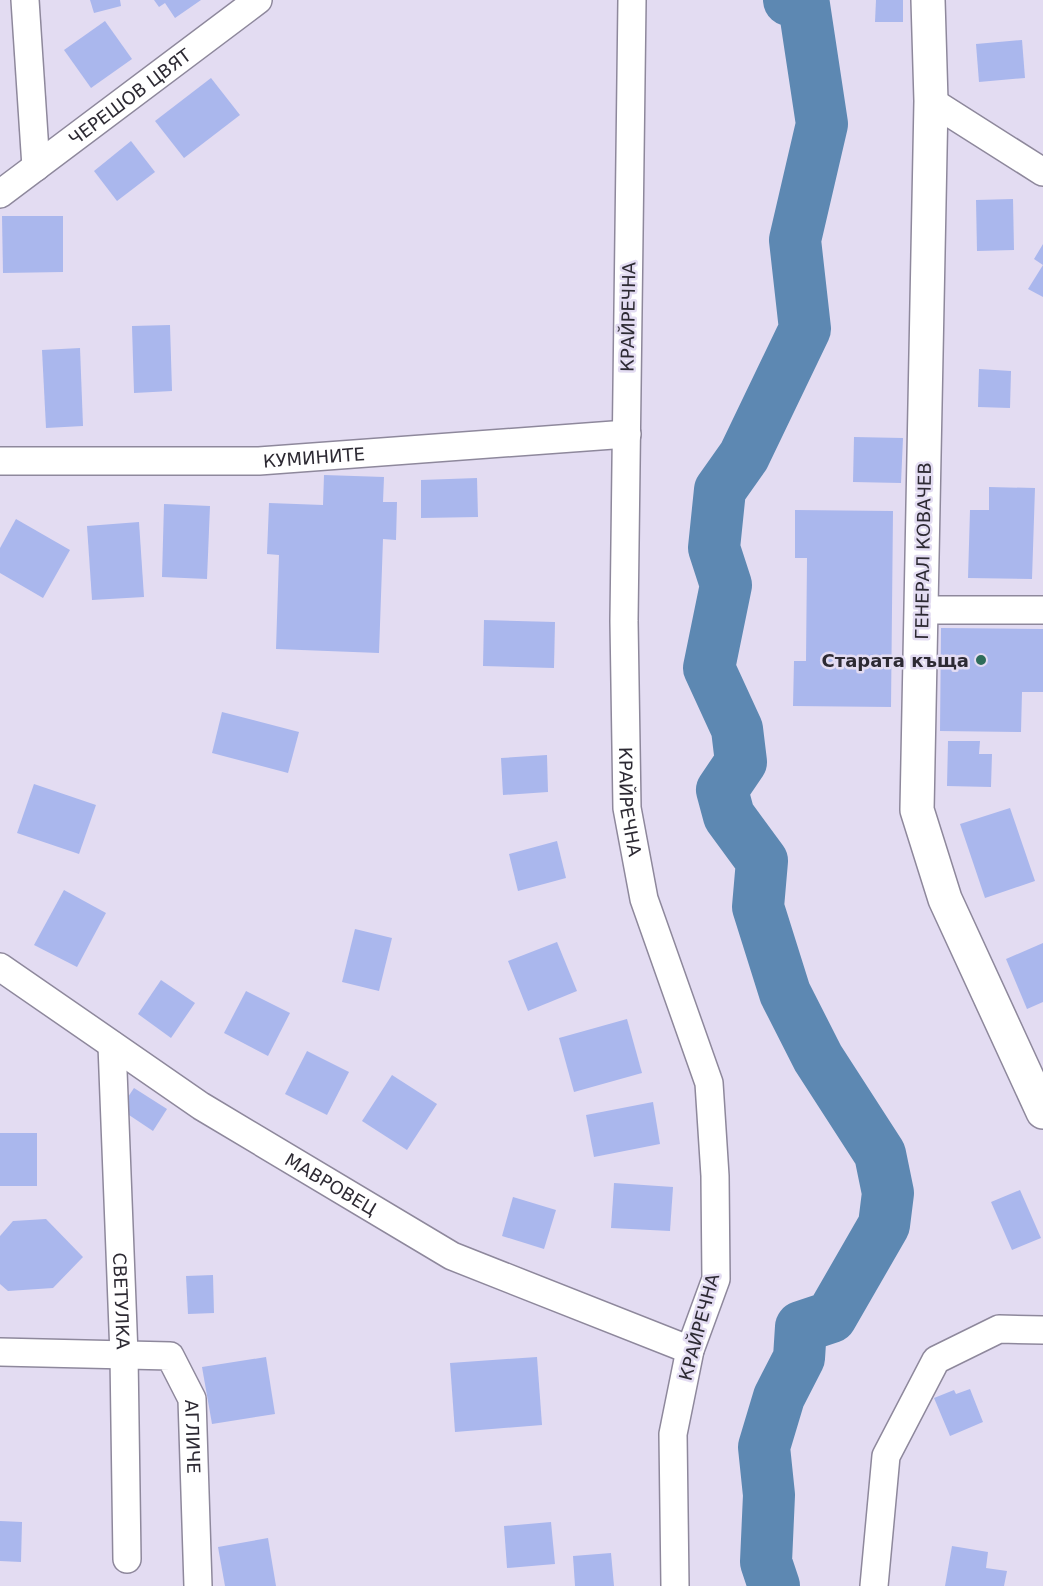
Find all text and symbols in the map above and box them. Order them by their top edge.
street label: ЧЕРЕШОВ ЦВЯТ [64,43,195,149]
street label: КРАЙРЕЧНА [617,261,639,372]
street label: КУМИНИТЕ [262,443,366,471]
street label: ГЕНЕРАЛ КОВАЧЕВ [911,462,935,640]
place label: Старата къща [822,650,969,671]
marker: Старата къща [974,653,988,667]
street label: КРАЙРЕЧНА [616,747,646,859]
street label: МАВРОВЕЦ [282,1148,381,1219]
street label: СВЕТУЛКА [110,1252,134,1350]
street label: КРАЙРЕЧНА [675,1271,724,1383]
street label: АГЛИЧЕ [182,1399,205,1474]

